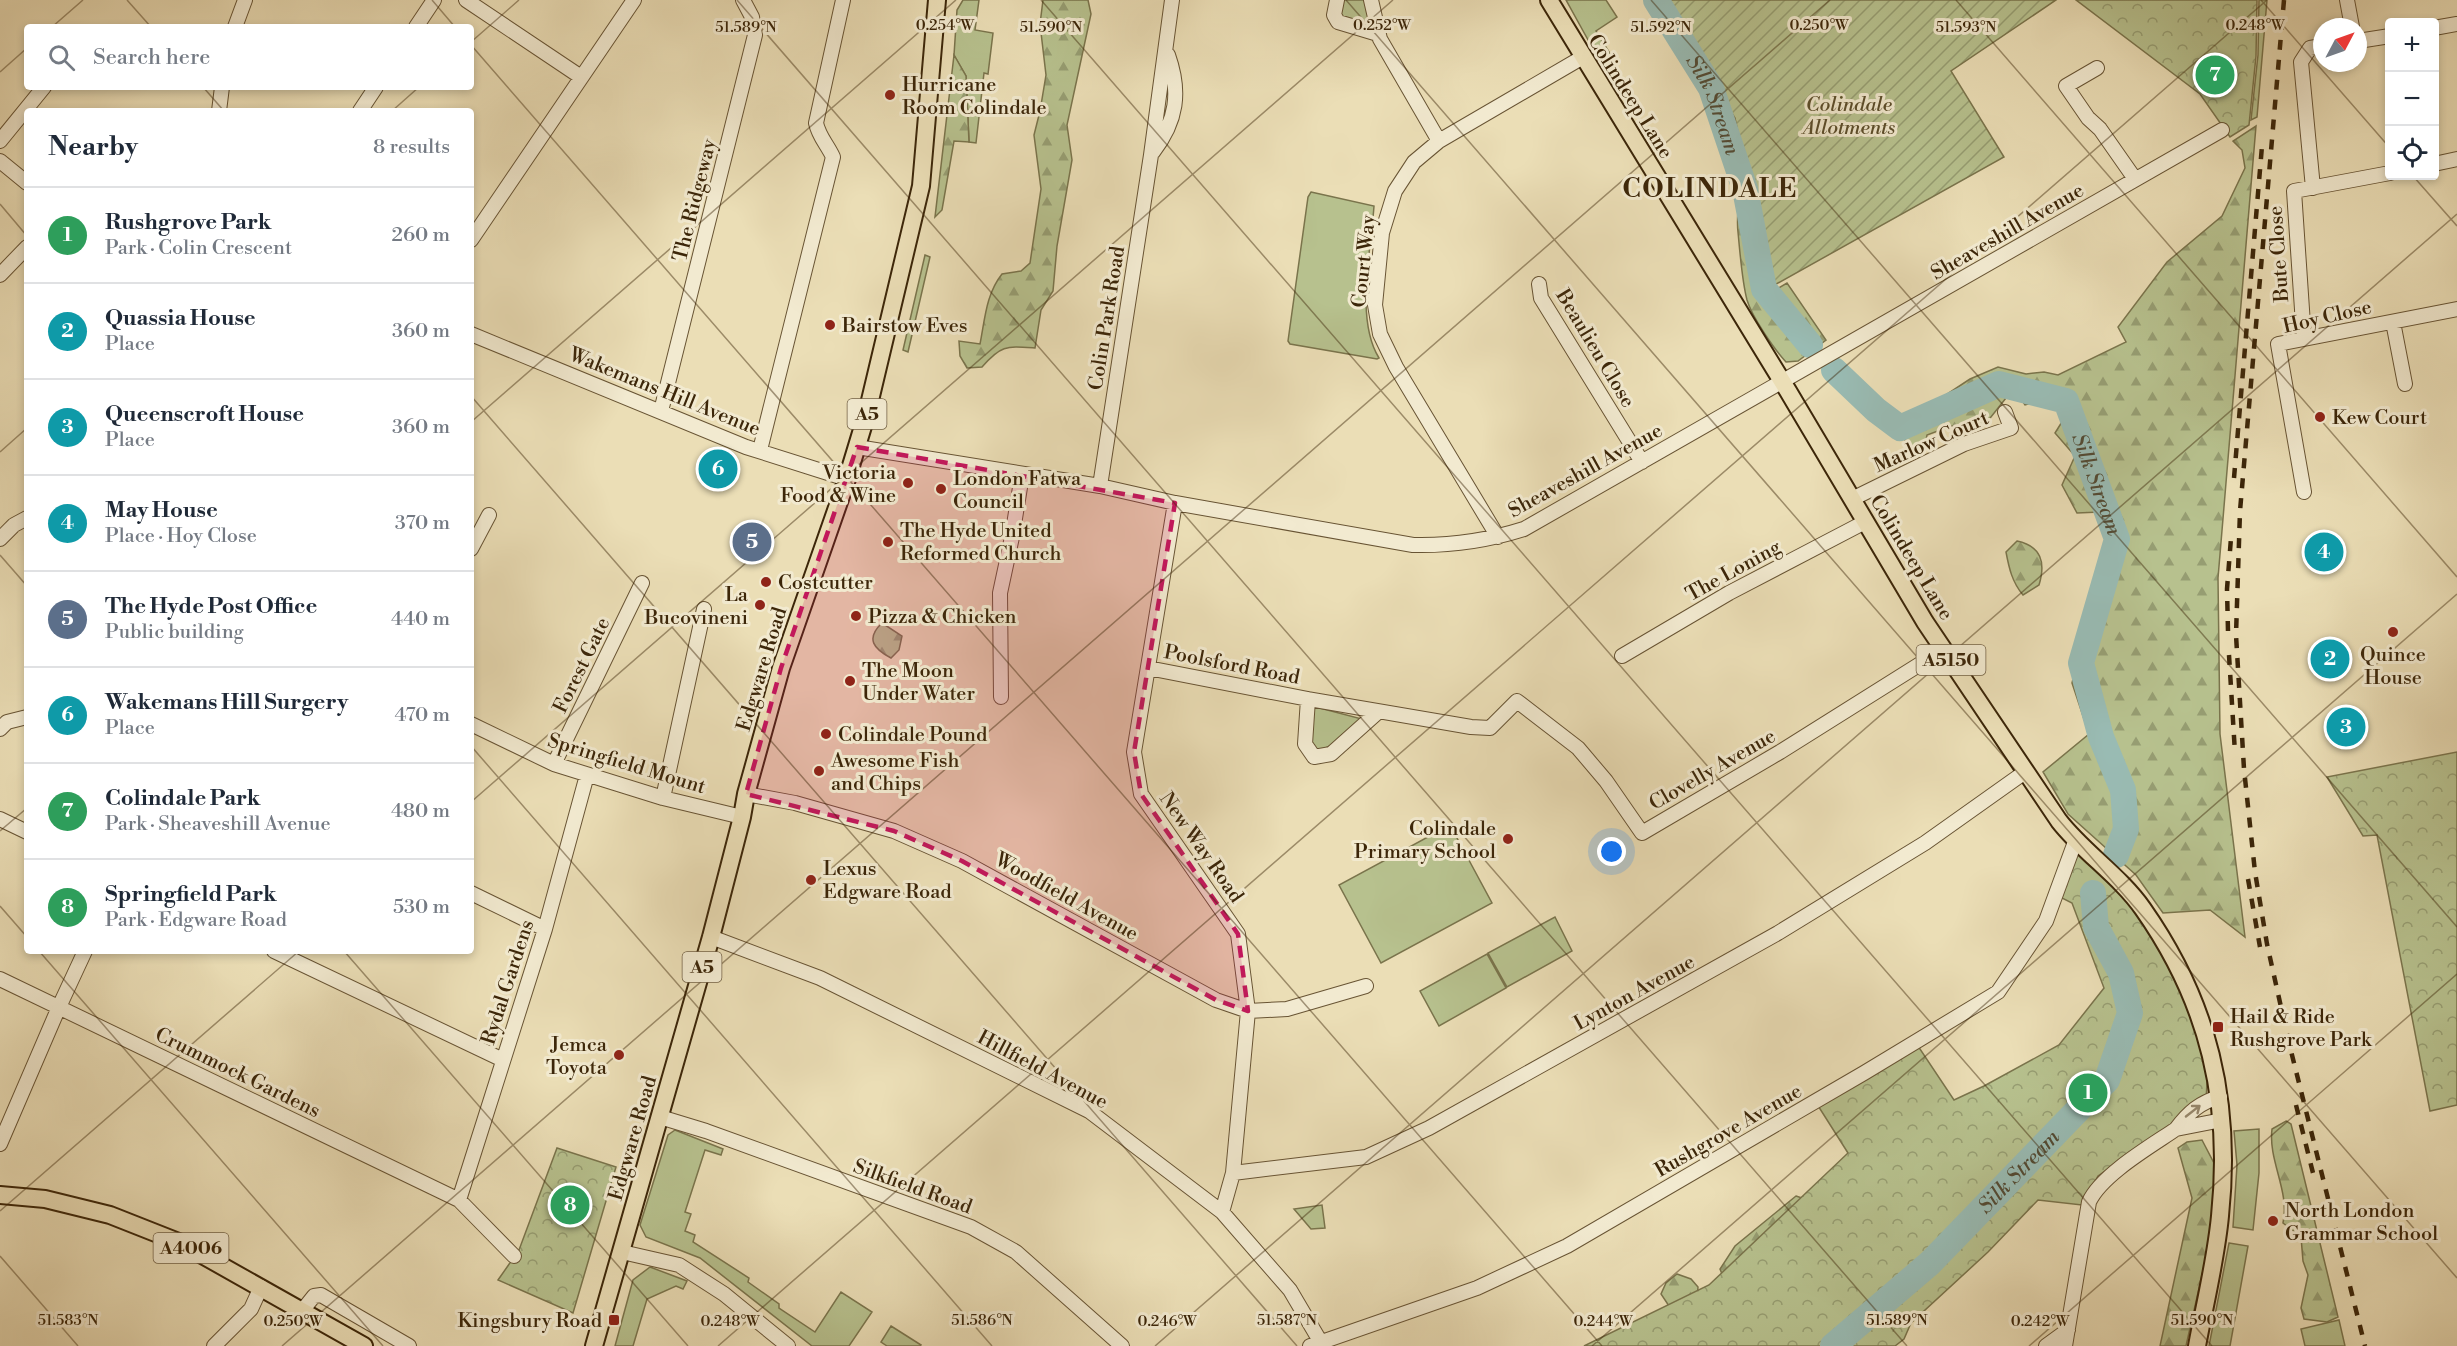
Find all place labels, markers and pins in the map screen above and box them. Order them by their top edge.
pin: 7 [2196,52,2234,98]
place label: Hurricane Room Colindale [902,73,1047,121]
marker: Hurricane Room Colindale [883,88,897,102]
place label: Bairstow Eves [841,314,968,339]
marker: Bairstow Eves [823,318,837,332]
place label: Kew Court [2332,406,2427,431]
marker: Kew Court [2313,410,2327,424]
pin: 6 [698,446,738,492]
place label: Victoria Food & Wine [780,461,897,509]
place label: London Fatwa Council [953,467,1082,515]
marker: Victoria Food & Wine [901,476,915,490]
marker: London Fatwa Council [934,482,948,496]
place label: The Hyde United Reformed Church [900,519,1061,567]
pin: 5 [732,520,771,564]
pin: 4 [2304,530,2344,574]
marker: The Hyde United Reformed Church [881,535,895,549]
place label: Costcutter [778,571,873,596]
marker: Costcutter [759,575,773,589]
place label: La Bucovineni [644,583,749,631]
marker: La Bucovineni [753,598,767,612]
place label: Pizza & Chicken [868,605,1017,630]
marker: Pizza & Chicken [849,609,863,623]
marker: Quince House [2386,625,2400,639]
pin: 2 [2310,636,2350,682]
place label: Quince House [2360,643,2426,691]
place label: The Moon Under Water [862,659,975,707]
marker: The Moon Under Water [843,674,857,688]
pin: 3 [2326,704,2366,750]
place label: Colindale Pound [838,723,988,748]
marker: Colindale Pound [819,727,833,741]
place label: Awesome Fish and Chips [830,749,960,797]
marker: Awesome Fish and Chips [812,764,826,778]
place label: Colindale Primary School [1354,817,1496,865]
marker: Colindale Primary School [1501,832,1515,846]
place label: Lexus Edgware Road [823,857,952,905]
marker: Lexus Edgware Road [804,873,818,887]
place label: Hail & Ride Rushgrove Park [2230,1005,2373,1053]
marker: Hail & Ride Rushgrove Park [2211,1020,2225,1034]
place label: Jemca Toyota [546,1033,608,1081]
marker: Jemca Toyota [612,1048,626,1062]
pin: 1 [2068,1070,2108,1116]
pin: 8 [550,1182,590,1228]
place label: North London Grammar School [2285,1199,2438,1247]
marker: North London Grammar School [2266,1214,2280,1228]
place label: Kingsbury Road [457,1309,603,1334]
marker: Kingsbury Road [607,1313,621,1327]

